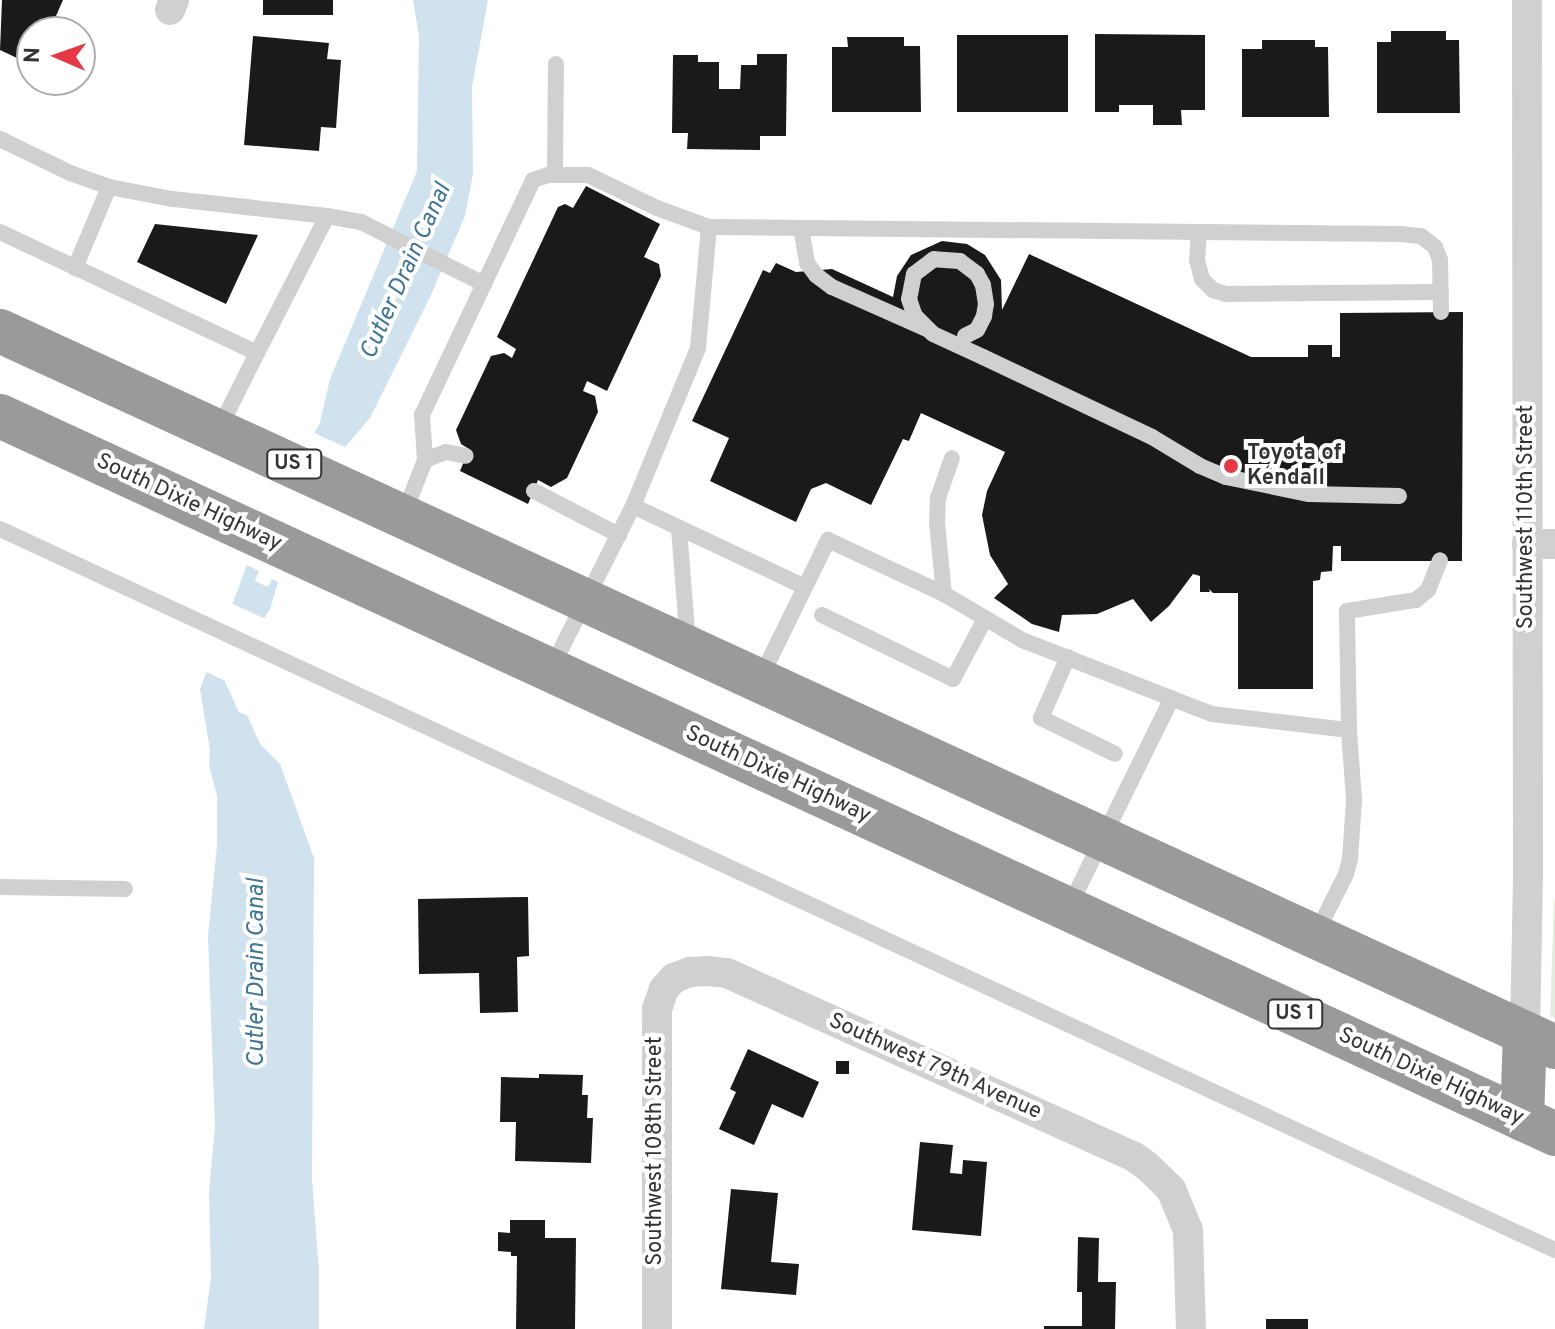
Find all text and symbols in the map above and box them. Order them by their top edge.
north arrow [16,16,96,96]
text: N [20,47,47,64]
water label: Cutler Drain Canal [355,180,459,364]
street label: Southwest 110th Street [1514,405,1540,629]
place label: Toyota of Kendall [1247,440,1341,492]
street label: South Dixie Highway [92,448,286,558]
road number: US 1 [266,448,322,480]
marker: Toyota of Kendall [1222,457,1240,475]
street label: South Dixie Highway [681,720,875,830]
water label: Cutler Drain Canal [244,878,272,1068]
road number: US 1 [1267,998,1323,1030]
street label: Southwest 79th Avenue [824,1008,1046,1126]
street label: South Dixie Highway [1334,1022,1528,1132]
street label: Southwest 108th Street [643,1036,669,1266]

